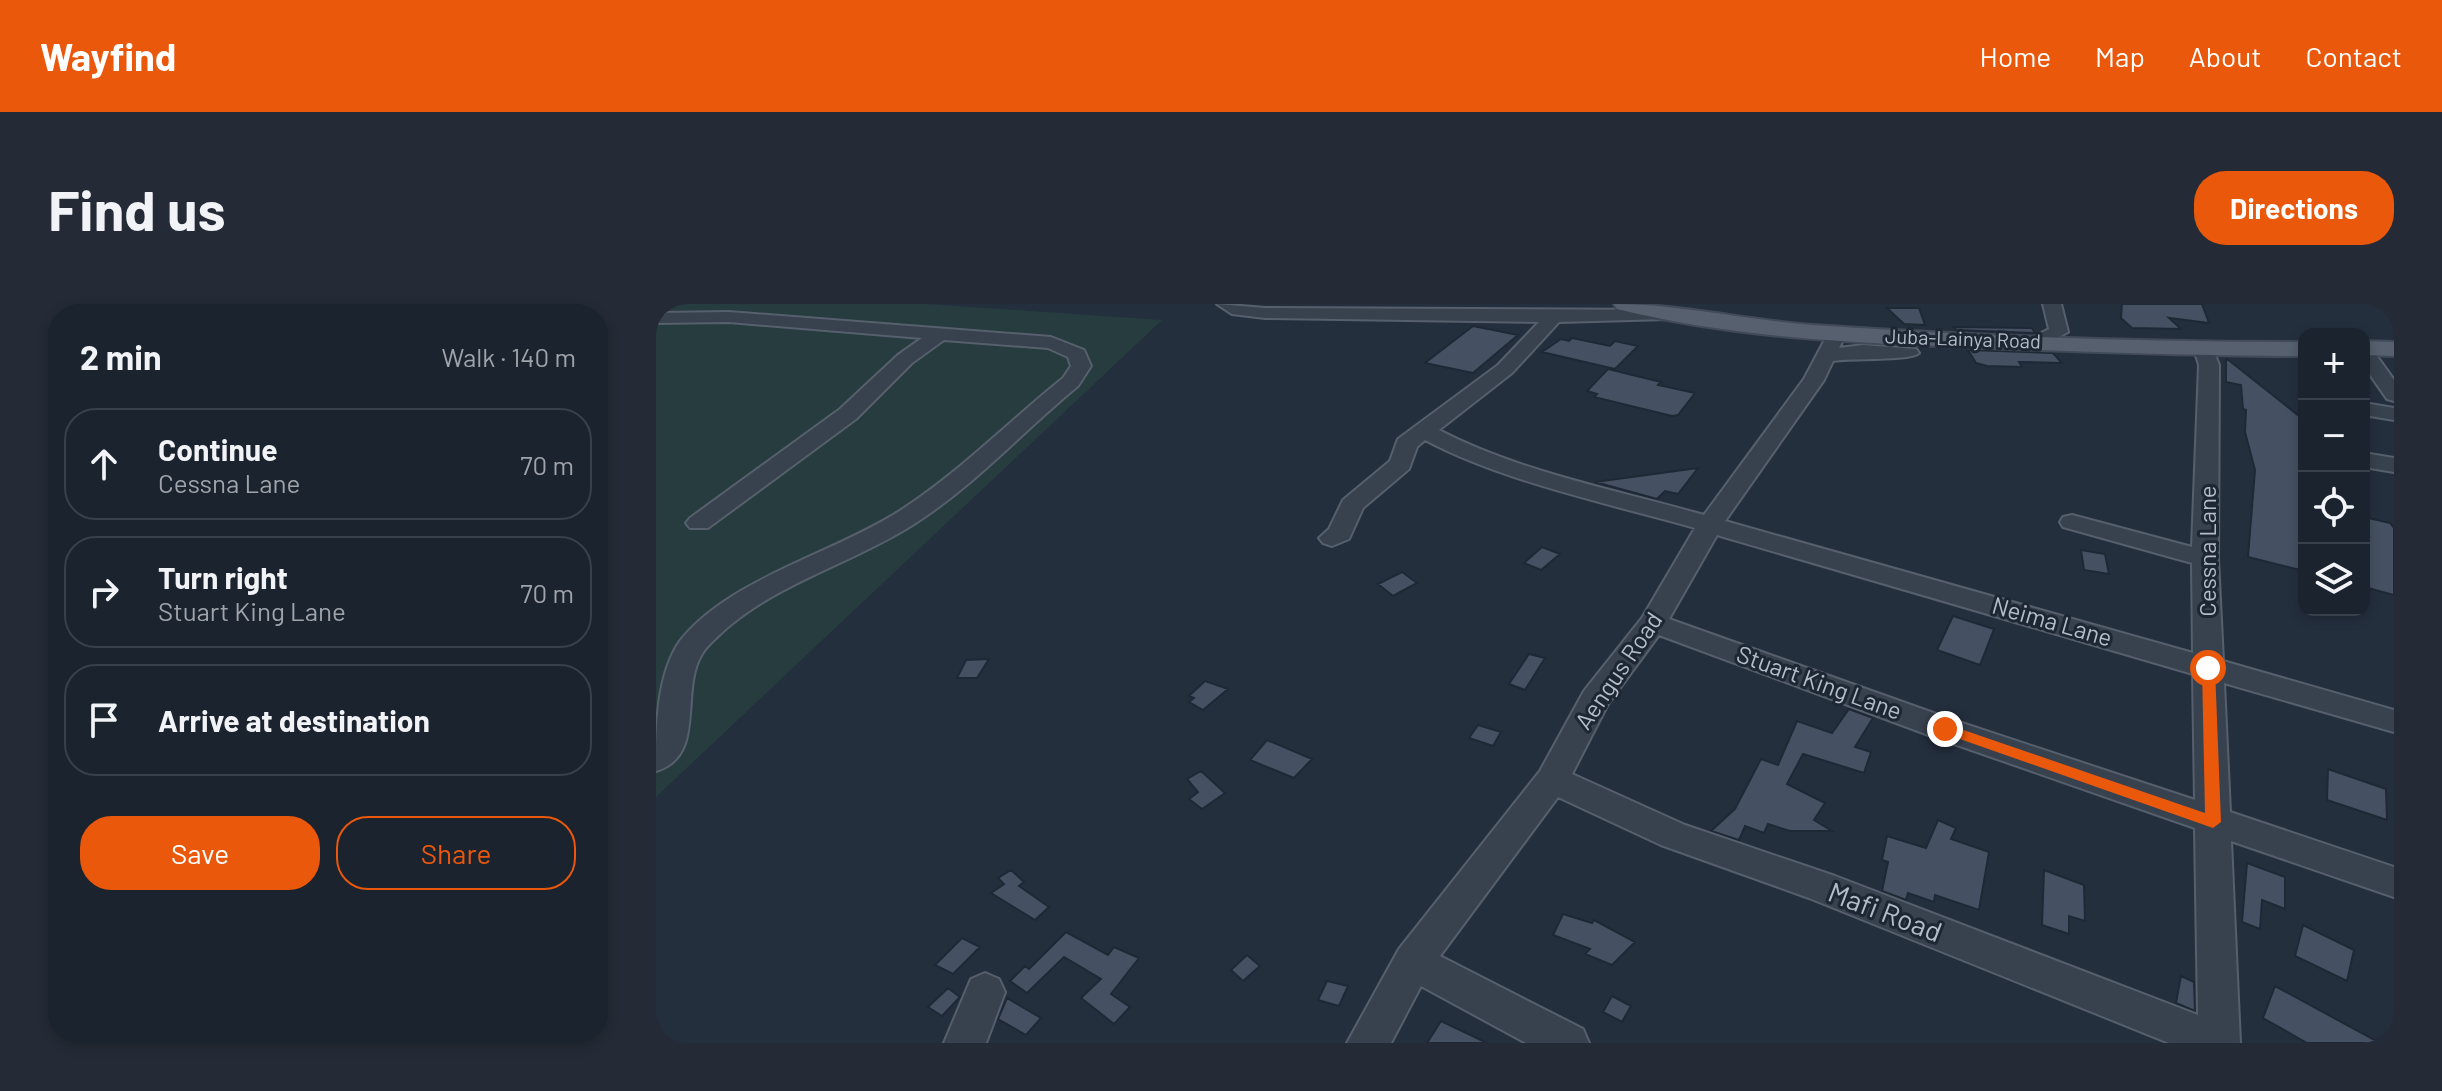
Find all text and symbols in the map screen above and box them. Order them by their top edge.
text: Wayfind [40,33,176,79]
text: Home [1980,39,2051,73]
text: Map [2095,39,2145,73]
text: About [2189,39,2261,73]
text: Contact [2305,39,2402,73]
button: Directions [2194,171,2394,245]
text: Find us [48,175,226,242]
street label: Juba-Lainya Road [1885,323,2041,353]
map controls [2298,328,2370,616]
button: + [2298,328,2370,400]
text: 2 min [80,336,162,377]
text: Walk · 140 m [441,341,576,372]
button: − [2298,400,2370,472]
text: Continue [158,431,278,467]
icon: ahead [82,442,126,486]
text: 70 m [520,449,574,480]
text: Cessna Lane [158,467,300,498]
button: locate [2298,472,2370,544]
street label: Cessna Lane [2192,485,2221,617]
button: layers [2298,544,2370,616]
text: Turn right [158,559,288,595]
icon: right [82,570,126,614]
text: 70 m [520,577,574,608]
street label: Neima Lane [1989,590,2116,652]
text: Stuart King Lane [158,595,346,626]
street label: Aengus Road [1568,606,1668,734]
street label: Stuart King Lane [1733,638,1906,725]
route start [2190,650,2226,686]
icon: arrive [82,698,126,742]
text: Arrive at destination [158,702,430,738]
route end [1927,711,1963,747]
button: Save [80,816,320,890]
button: Share [336,816,576,890]
street label: Mafi Road [1824,874,1947,948]

